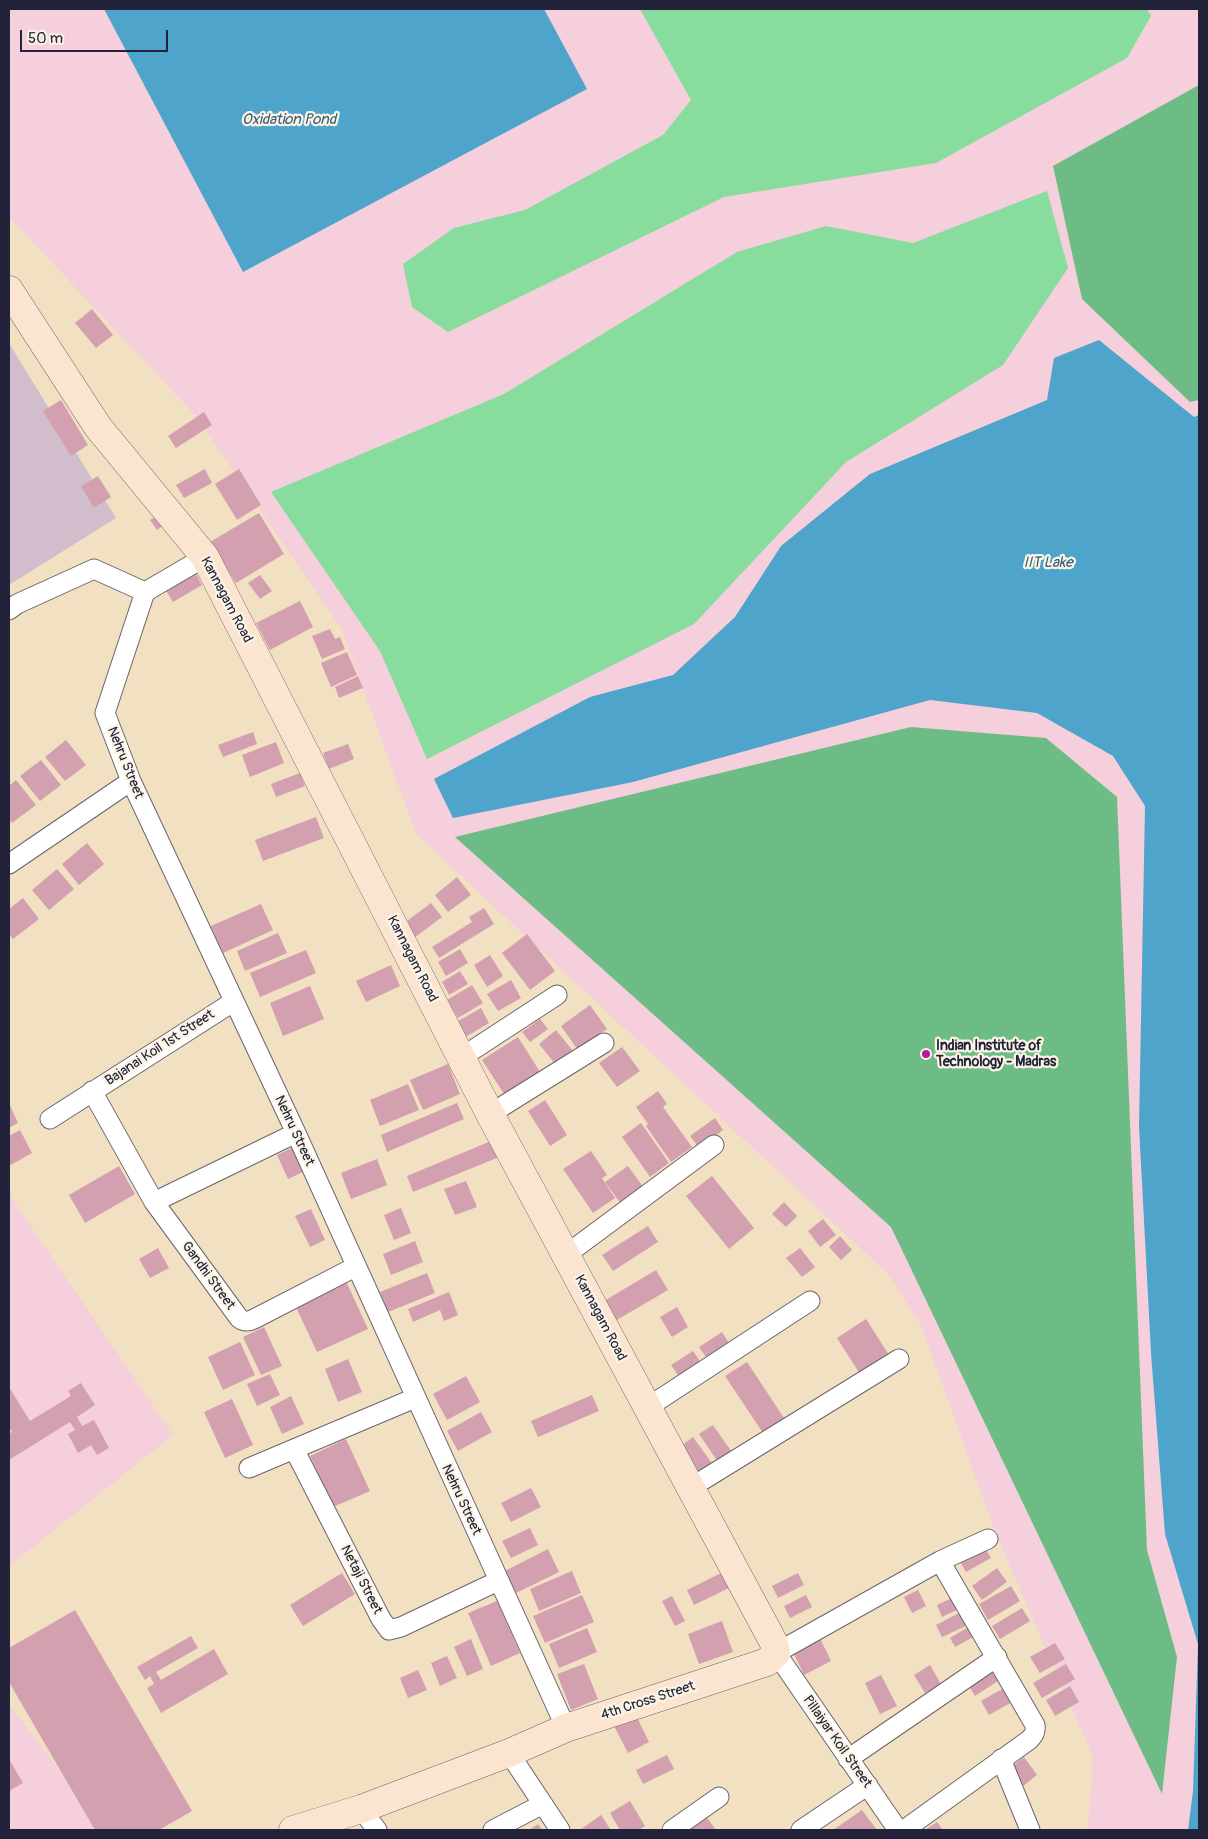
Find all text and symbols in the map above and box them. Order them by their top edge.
scale bar [22,20,170,52]
text: 50 m [28,29,63,48]
water label: Oxidation Pond [242,111,336,129]
street label: Kannagam Road [196,554,256,646]
water label: IIT Lake [1023,554,1073,572]
street label: Nehru Street [103,725,147,801]
street label: Kannagam Road [383,913,441,1005]
street label: Bajanai Koil 1st Street [102,1006,218,1090]
place label: Indian Institute of Technology - Madras [936,1038,1056,1070]
marker: Indian Institute of Technology - Madras [920,1048,932,1060]
street label: Nehru Street [270,1093,318,1169]
street label: Gandhi Street [178,1239,238,1313]
street label: Kannagam Road [570,1272,630,1364]
street label: Nehru Street [437,1462,485,1538]
street label: Netaji Street [336,1543,386,1617]
street label: 4th Cross Street [599,1678,697,1724]
street label: Pillaiyar Koil Street [799,1692,875,1792]

